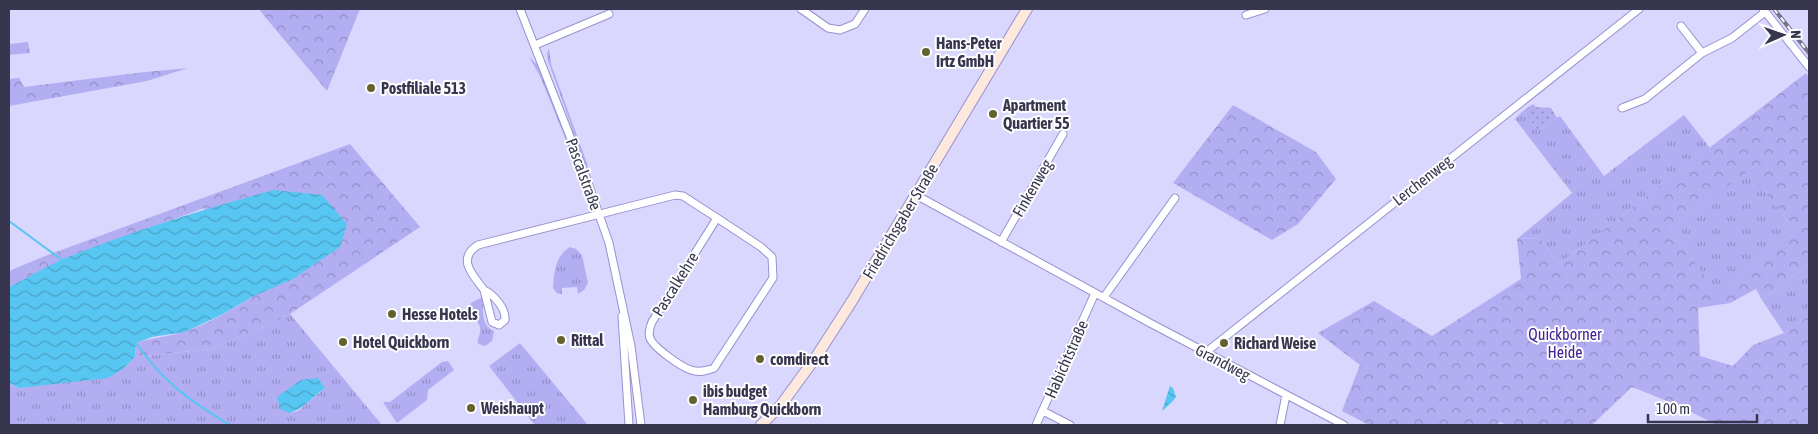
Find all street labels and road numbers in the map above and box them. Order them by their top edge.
street label: Pascalstraße [563,136,605,212]
street label: Lerchenweg [1389,151,1456,210]
street label: Finkenweg [1008,156,1057,220]
street label: Friedrichsgaber Straße [859,160,942,282]
street label: Pascalkehre [648,249,702,319]
street label: Habichtstraße [1041,317,1091,401]
street label: Grandweg [1192,340,1253,385]

